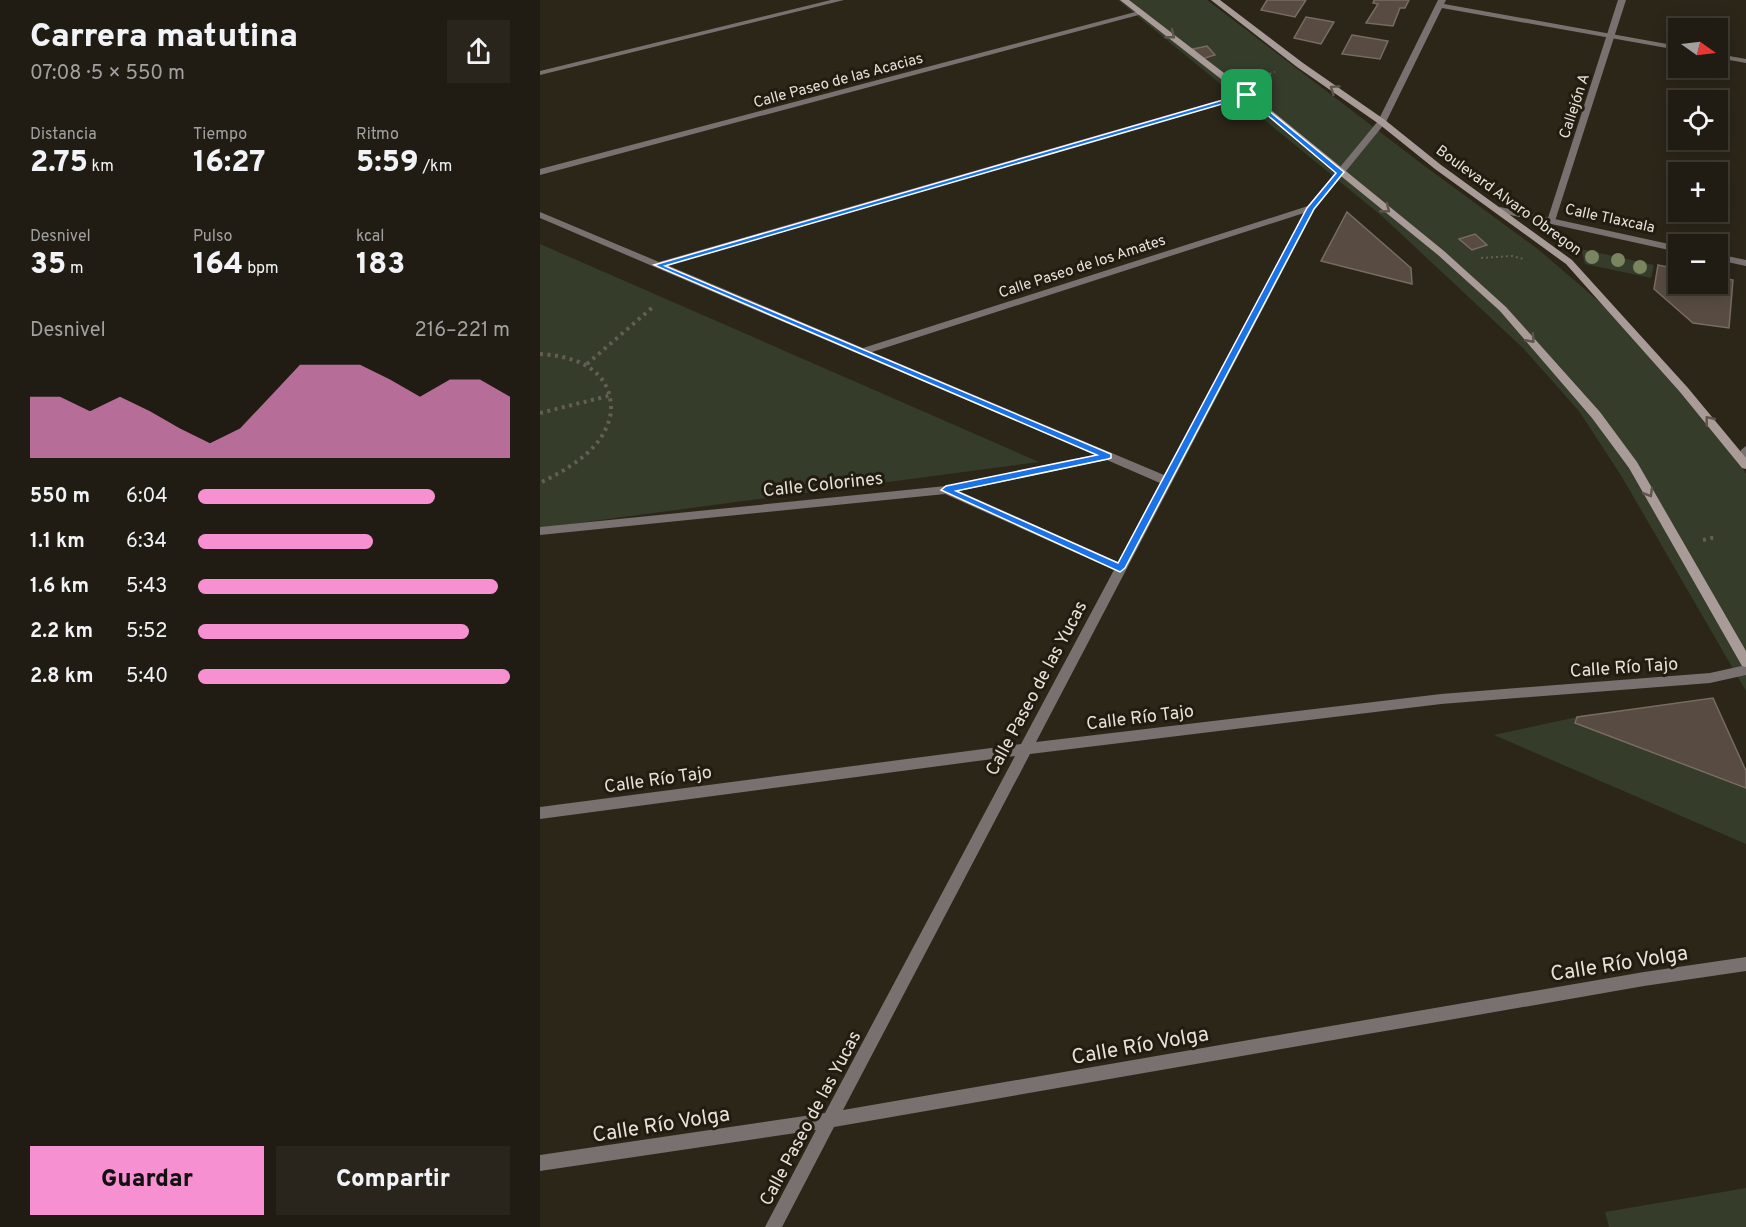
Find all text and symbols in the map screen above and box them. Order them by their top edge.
text: Carrera matutina [30,17,298,59]
north arrow [1668,18,1728,78]
map controls [1668,18,1728,294]
button: share [447,20,510,83]
one-way arrow [1164,28,1175,39]
street label: Calle Paseo de las Acacias [752,50,925,113]
text: 07:08 · 5 × 550 m [30,61,185,87]
pin [1221,69,1272,120]
street label: Callejón A [1556,72,1595,141]
icon: arrive [1230,78,1263,111]
one-way arrow [1329,85,1340,96]
button: locate [1668,90,1728,150]
text: Distancia [30,125,97,145]
text: Tiempo [193,125,247,145]
text: Ritmo [356,125,399,145]
street label: Boulevard Alvaro Obregon [1431,142,1585,261]
text: 2.75 [30,145,88,182]
text: 16:27 [193,145,266,182]
text: 5:59 [356,145,419,182]
text: km [88,157,114,177]
text: /km [419,157,452,177]
button: + [1668,162,1728,222]
street label: Calle Tlaxcala [1563,201,1656,238]
one-way arrow [1379,202,1390,213]
text: Desnivel [30,227,91,247]
text: Pulso [193,227,232,247]
text: kcal [356,227,384,247]
street label: Calle Paseo de los Amates [997,231,1168,303]
button: − [1668,234,1728,294]
text: 35 [30,247,66,284]
text: 164 [193,247,243,284]
text: 183 [356,247,405,284]
text: m [66,259,84,279]
text: bpm [243,259,279,279]
text: Desnivel [30,318,106,344]
text: 216–221 m [415,318,510,344]
one-way arrow [1523,332,1534,343]
one-way arrow [1705,416,1716,427]
street label: Calle Colorines [762,468,884,503]
text: 550 m [30,484,90,510]
text: 6:04 [126,484,168,510]
one-way arrow [1642,487,1654,498]
text: 1.1 km [30,529,85,555]
text: 6:34 [126,529,167,555]
text: 1.6 km [30,574,89,600]
text: 5:43 [126,574,167,600]
street label: Calle Paseo de las Yucas [981,597,1093,780]
text: 2.2 km [30,619,93,645]
text: 5:52 [126,619,167,645]
street label: Calle Río Tajo [1569,653,1679,684]
text: 2.8 km [30,664,93,690]
text: 5:40 [126,664,168,690]
street label: Calle Río Tajo [1085,700,1195,737]
street label: Calle Río Tajo [603,762,714,799]
street label: Calle Río Volga [1549,940,1690,989]
street label: Calle Río Volga [1070,1021,1211,1072]
street label: Calle Paseo de las Yucas [755,1027,867,1210]
street label: Calle Río Volga [591,1101,732,1150]
button: Guardar [30,1146,264,1215]
button: Compartir [276,1146,510,1215]

